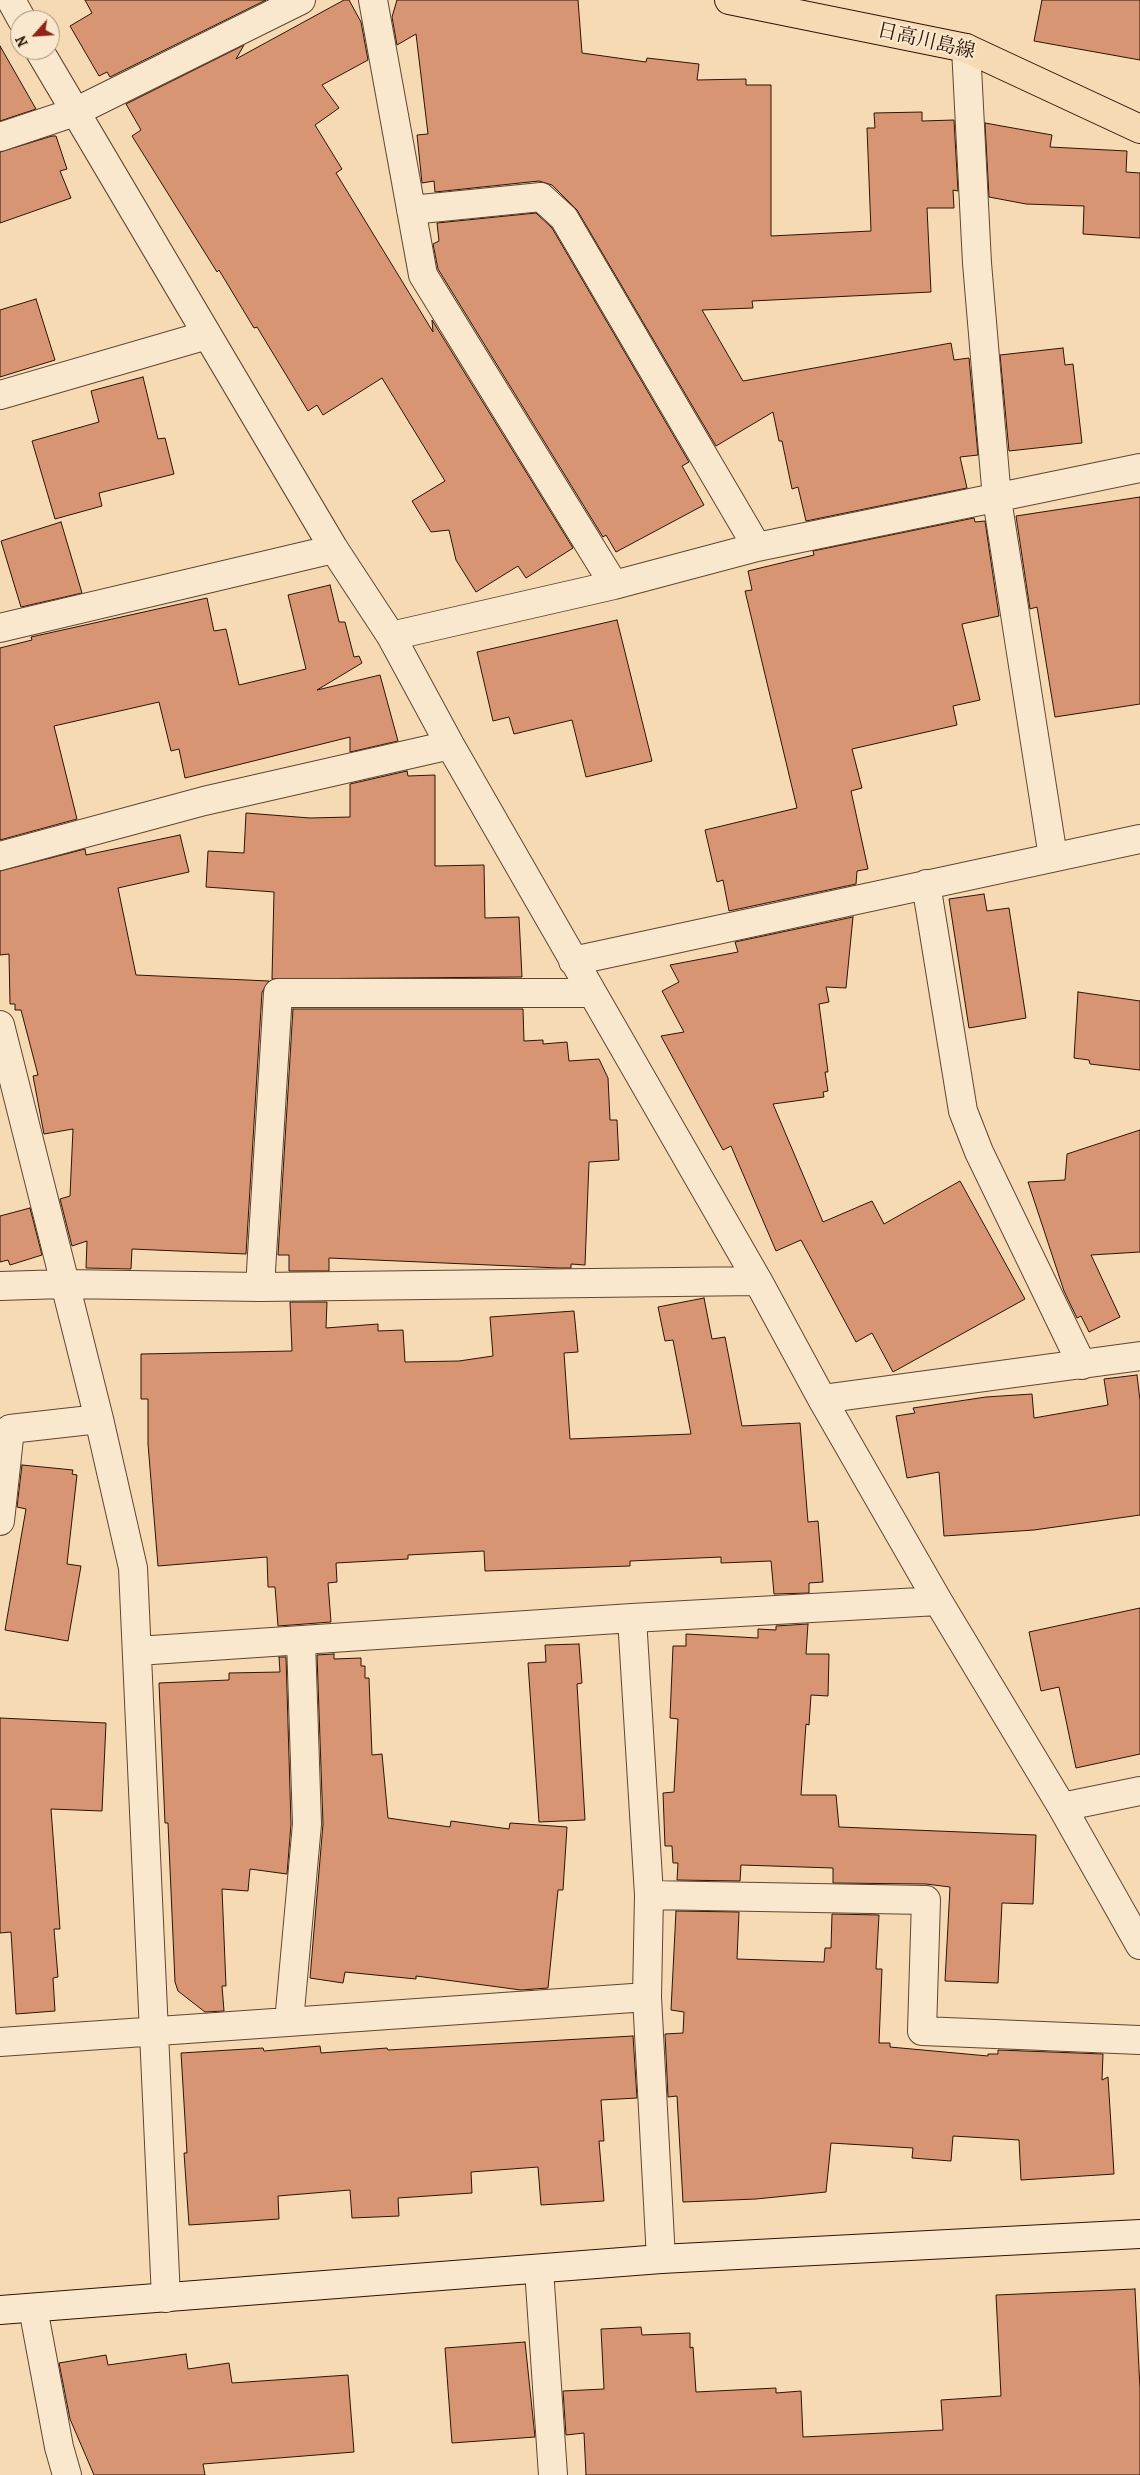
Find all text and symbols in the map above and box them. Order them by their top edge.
north arrow [10,10,60,60]
street label: 日高川島線 [875,19,977,65]
text: N [11,33,33,50]

